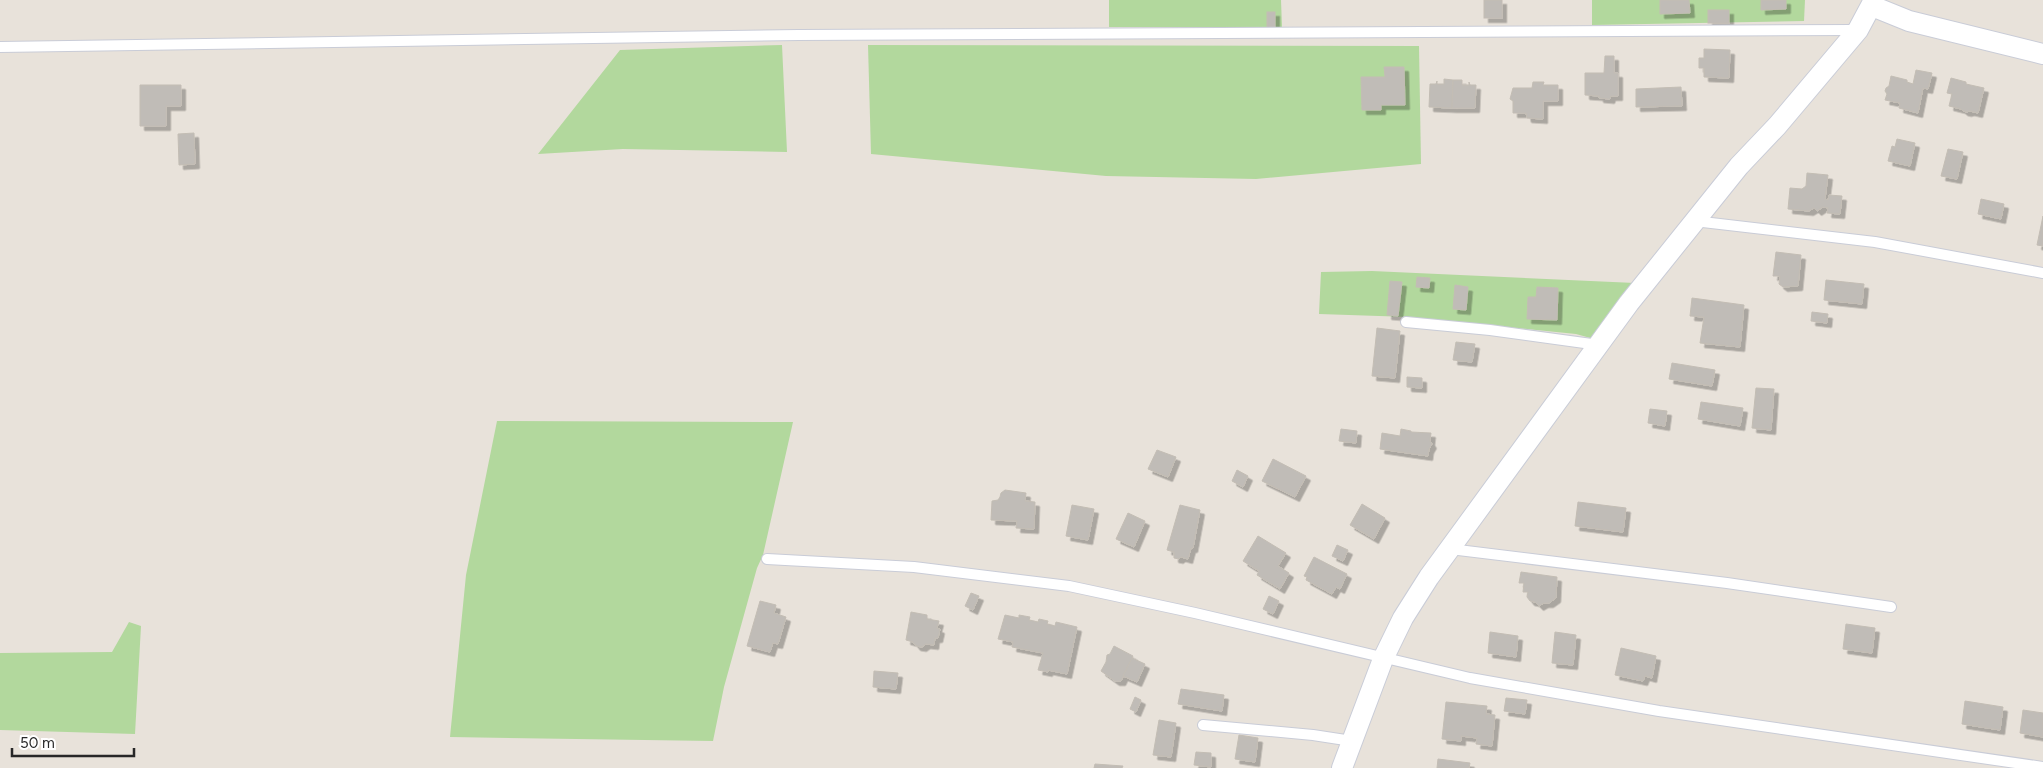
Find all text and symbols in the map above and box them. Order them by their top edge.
scale bar [12,726,135,758]
text: 50 m [20,734,55,752]

